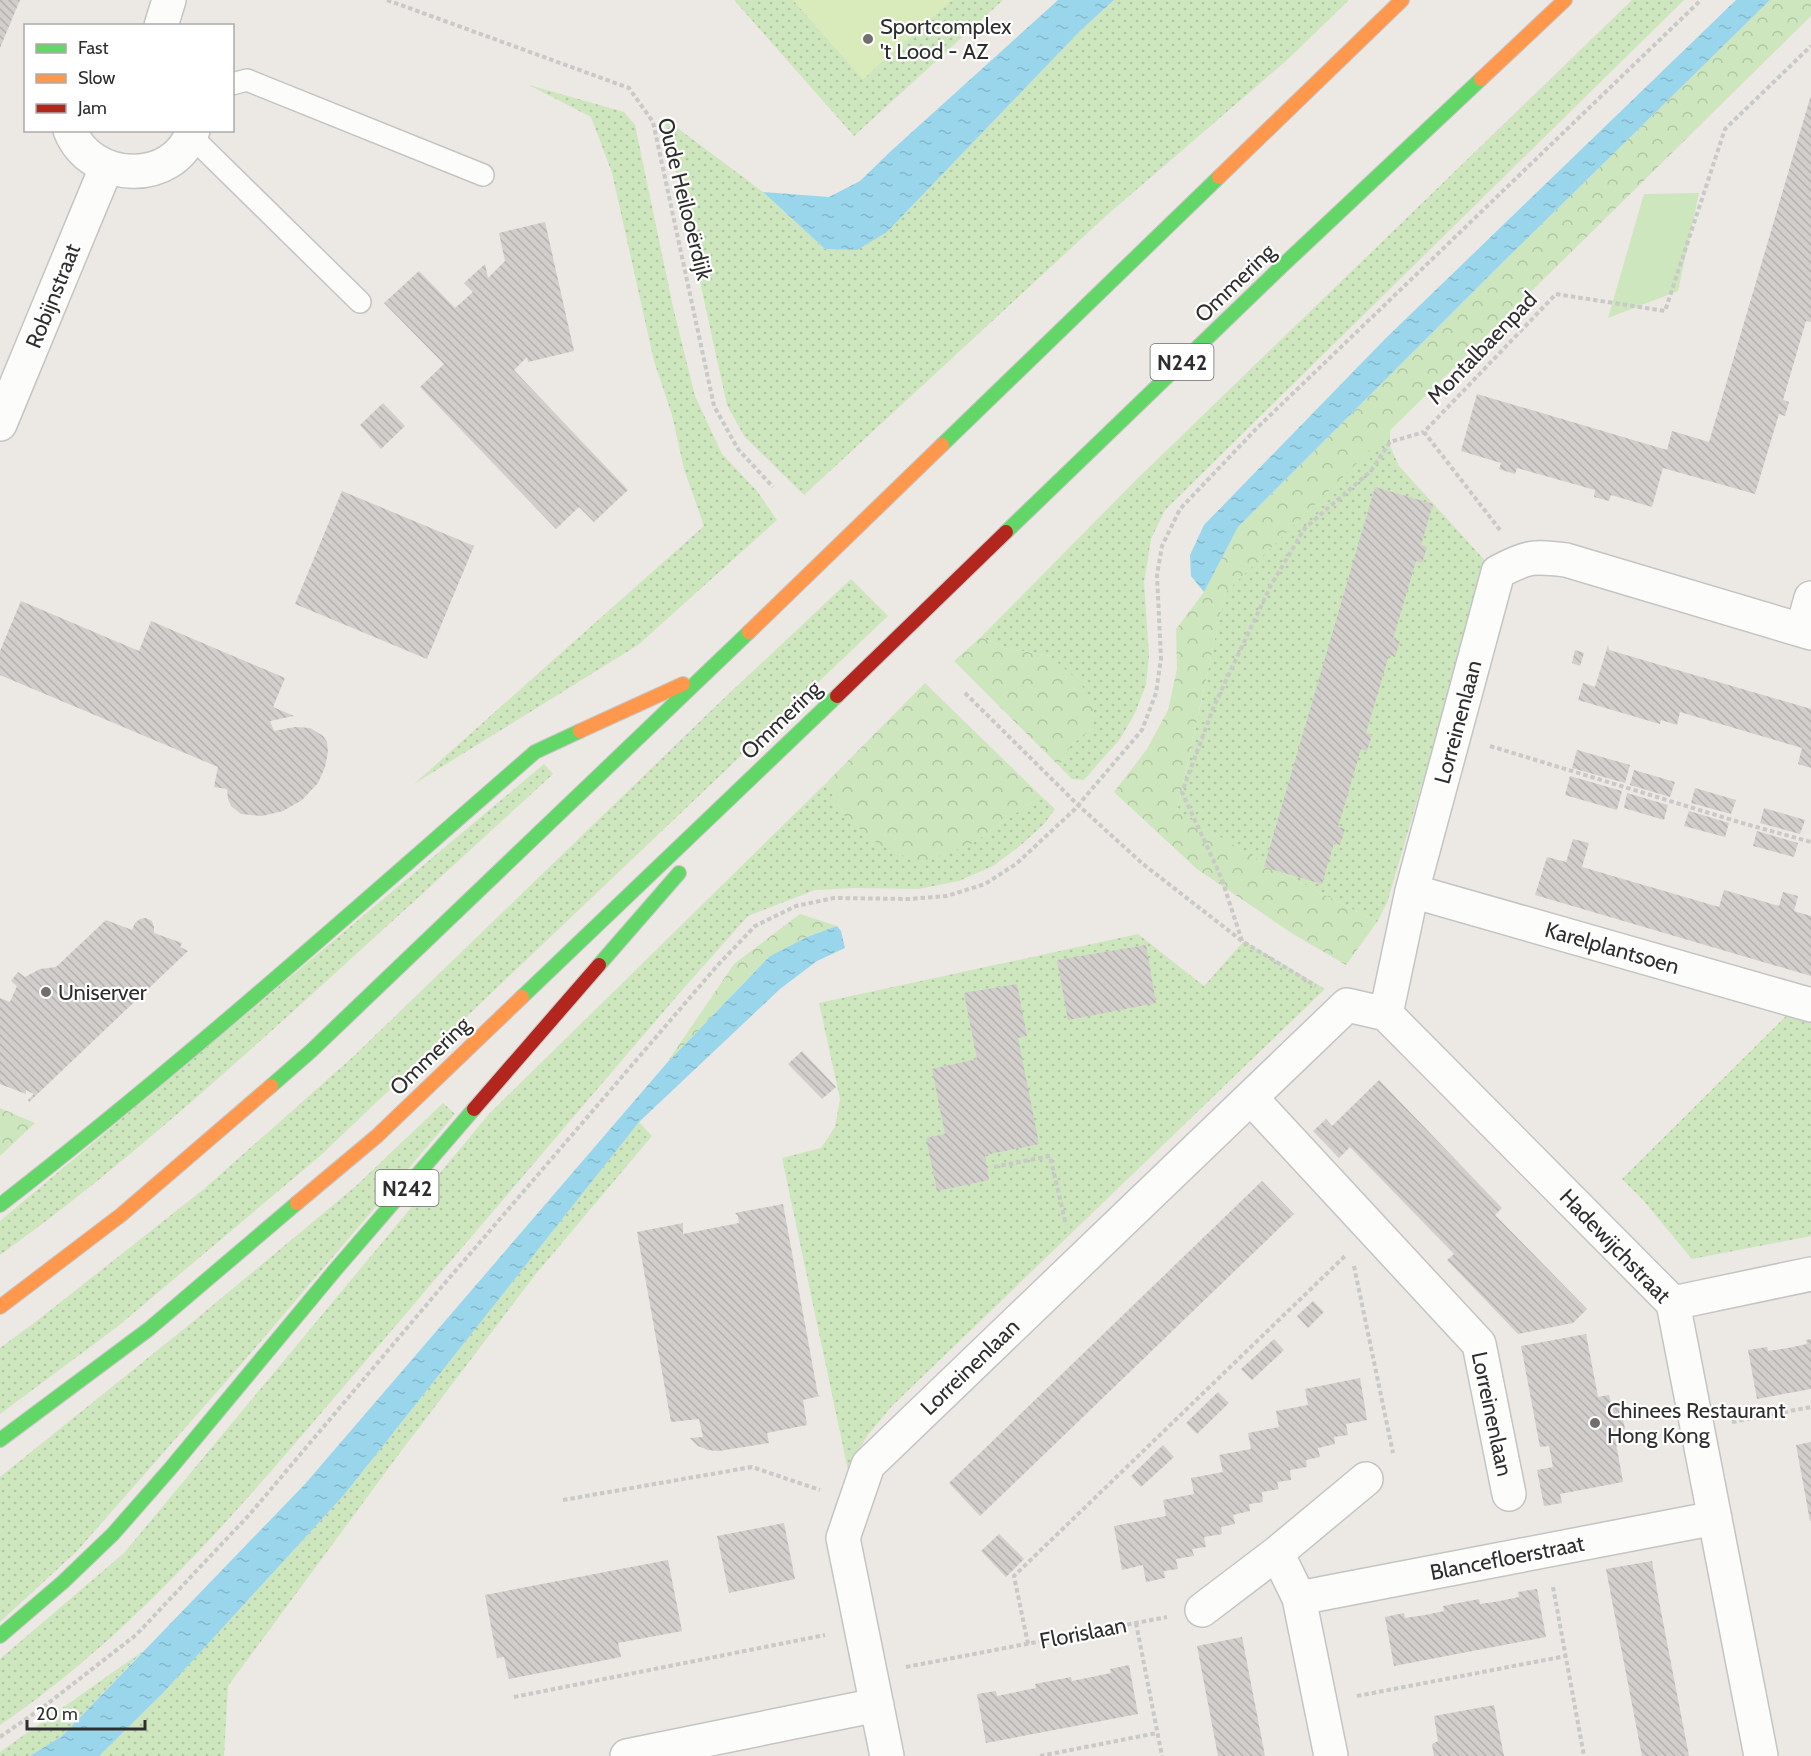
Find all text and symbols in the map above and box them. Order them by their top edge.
place label: Sportcomplex 't Lood - AZ [880,13,1012,65]
legend [24,24,234,132]
marker: Sportcomplex 't Lood - AZ [861,32,875,46]
text: Fast [78,37,109,59]
text: Slow [78,67,115,89]
text: Jam [77,97,107,119]
street label: Oude Heilooërdijk [652,115,718,283]
street label: Ommering [1189,237,1282,328]
street label: Robijnstraat [20,239,86,352]
street label: Montalbaenpad [1421,286,1543,410]
road number: N242 [1150,344,1214,380]
street label: Lorreinenlaan [1429,657,1487,787]
street label: Ommering [735,674,828,765]
street label: Karelplantsoen [1542,916,1682,980]
place label: Uniserver [58,979,147,1006]
marker: Uniserver [39,985,53,999]
street label: Ommering [384,1010,477,1101]
road number: N242 [376,1170,438,1206]
street label: Hadewijchstraat [1554,1183,1677,1309]
street label: Lorreinenlaan [915,1313,1025,1421]
street label: Lorreinenlaan [1466,1349,1518,1479]
place label: Chinees Restaurant Hong Kong [1607,1397,1786,1449]
marker: Chinees Restaurant Hong Kong [1588,1416,1602,1430]
street label: Blancefloerstraat [1428,1530,1587,1586]
street label: Florislaan [1037,1611,1129,1655]
scale bar [27,1693,146,1731]
text: 20 m [36,1703,78,1725]

